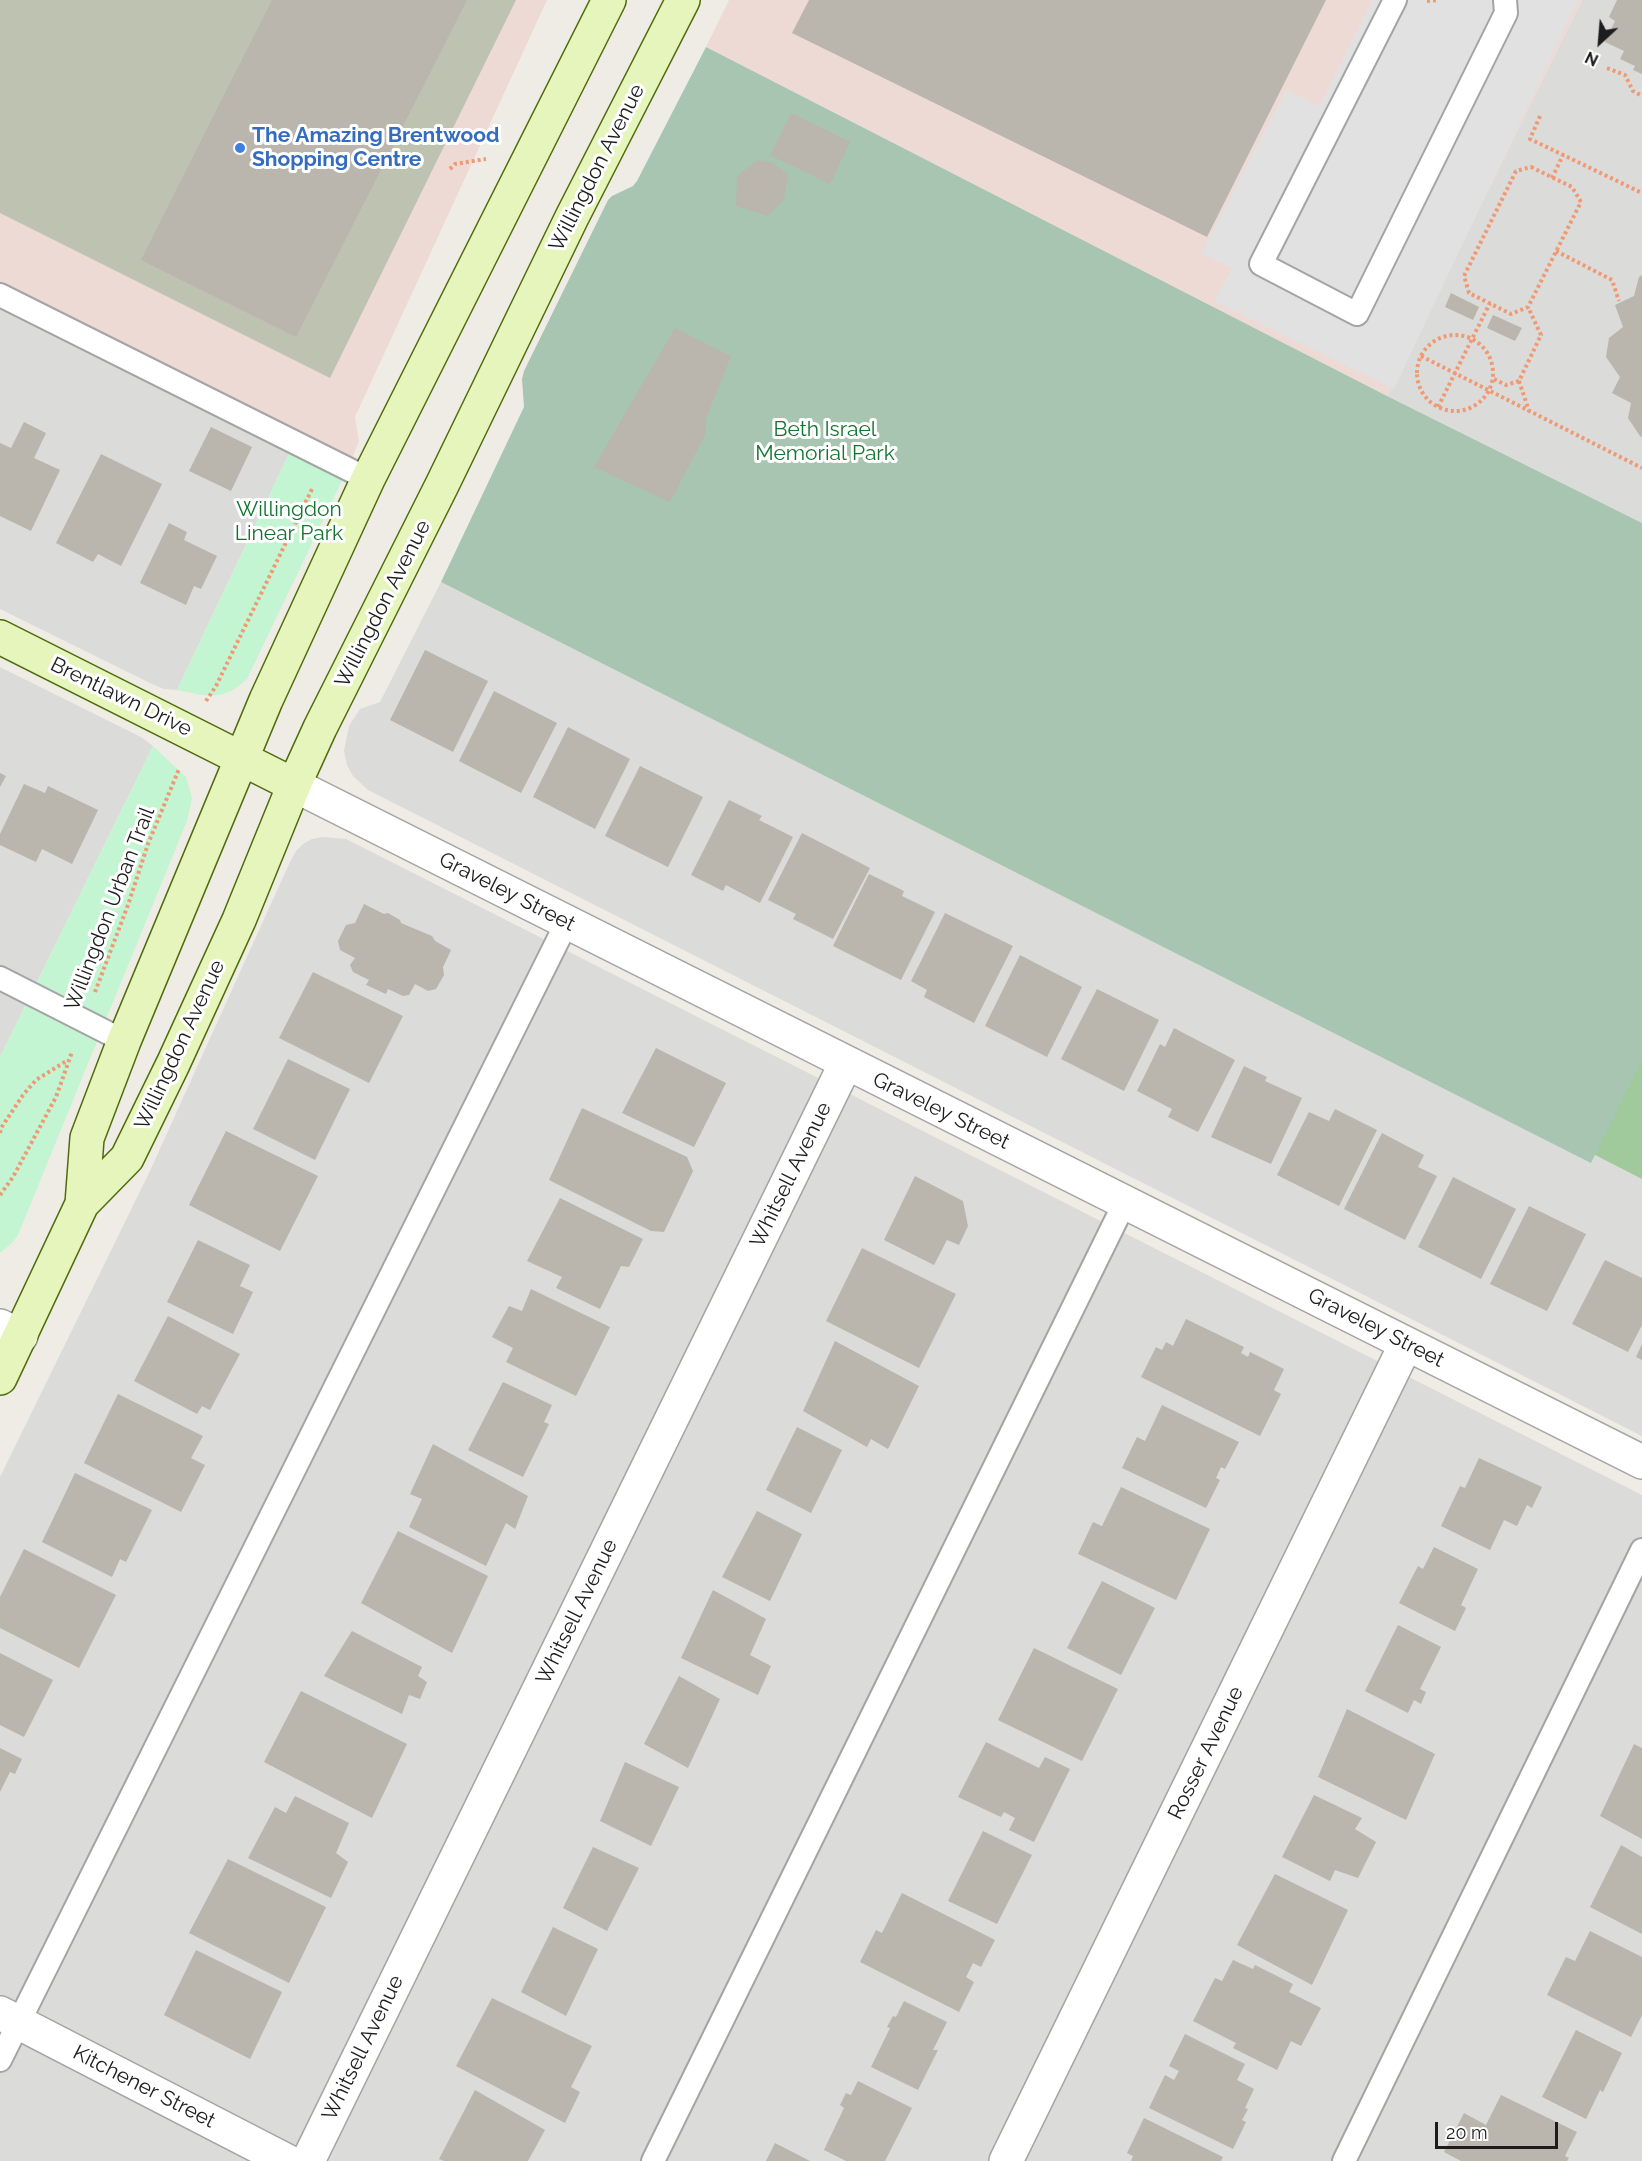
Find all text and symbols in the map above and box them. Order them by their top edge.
north arrow [1570,12,1630,72]
text: N [1582,47,1602,70]
street label: Willingdon Avenue [544,80,650,256]
place label: The Amazing Brentwood Shopping Centre [252,123,499,173]
marker: The Amazing Brentwood Shopping Centre [233,141,247,155]
park label: Beth Israel Memorial Park [755,417,895,467]
park label: Willingdon Linear Park [235,497,343,547]
street label: Willingdon Avenue [330,516,436,692]
street label: Brentlawn Drive [46,652,196,742]
street label: Willingdon Urban Trail [60,804,160,1014]
street label: Graveley Street [435,847,579,937]
street label: Willingdon Avenue [130,956,230,1134]
street label: Graveley Street [868,1067,1014,1155]
street label: Whitsell Avenue [745,1098,837,1252]
street label: Graveley Street [1304,1283,1448,1373]
street label: Whitsell Avenue [531,1535,623,1689]
street label: Rosser Avenue [1163,1682,1249,1824]
street label: Whitsell Avenue [317,1971,409,2125]
street label: Kitchener Street [69,2040,219,2134]
scale bar [1438,2110,1561,2148]
text: 20 m [1446,2122,1488,2143]

